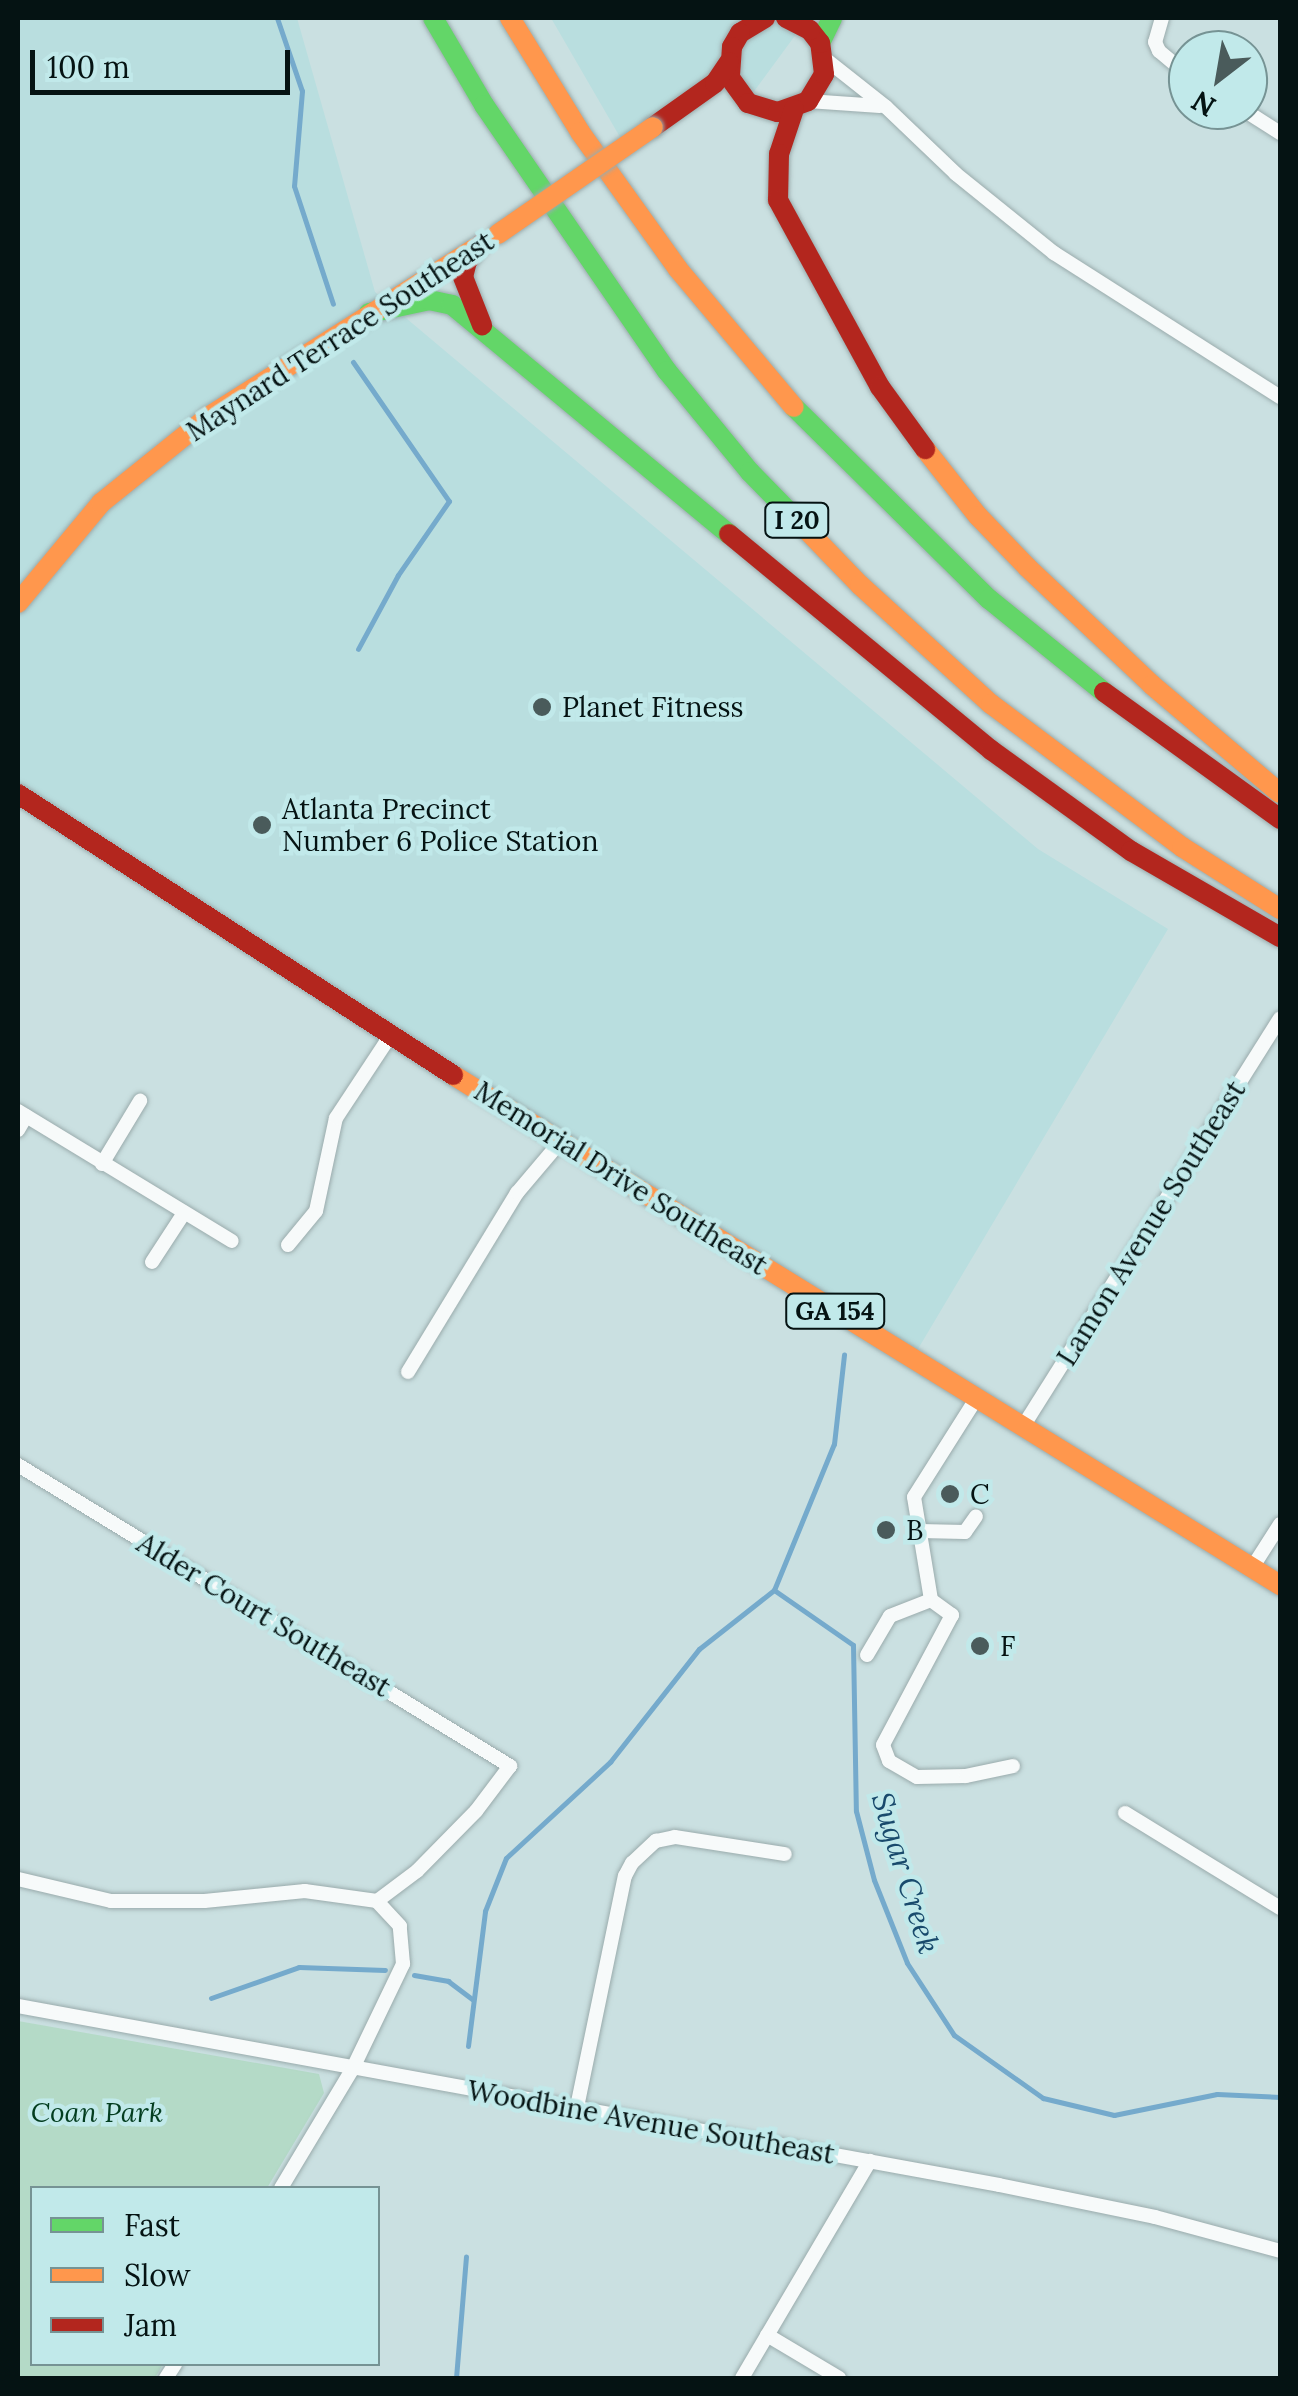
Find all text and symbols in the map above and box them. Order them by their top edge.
scale bar [35,30,295,92]
north arrow [1168,30,1268,130]
text: 100 m [47,48,130,86]
text: N [1185,83,1222,125]
street label: Maynard Terrace Southeast [180,224,500,448]
road number: I 20 [762,500,832,540]
place label: Planet Fitness [562,690,743,724]
marker: Planet Fitness [531,696,553,718]
place label: Atlanta Precinct Number 6 Police Station [282,792,598,858]
marker: Atlanta Precinct Number 6 Police Station [251,814,273,836]
street label: Memorial Drive Southeast [468,1074,774,1282]
street label: Lamon Avenue Southeast [1049,1074,1253,1372]
road number: GA 154 [785,1291,885,1331]
place label: C [970,1477,990,1511]
marker: C [939,1483,961,1505]
place label: B [906,1513,923,1547]
marker: B [875,1519,897,1541]
street label: Alder Court Southeast [131,1526,397,1704]
place label: F [1000,1629,1015,1663]
marker: F [969,1635,991,1657]
water label: Sugar Creek [864,1788,948,1958]
street label: Woodbine Avenue Southeast [465,2073,837,2171]
park label: Coan Park [31,2095,163,2129]
legend [30,2186,380,2366]
text: Fast [124,2206,180,2244]
text: Slow [124,2256,190,2294]
text: Jam [124,2306,177,2344]

